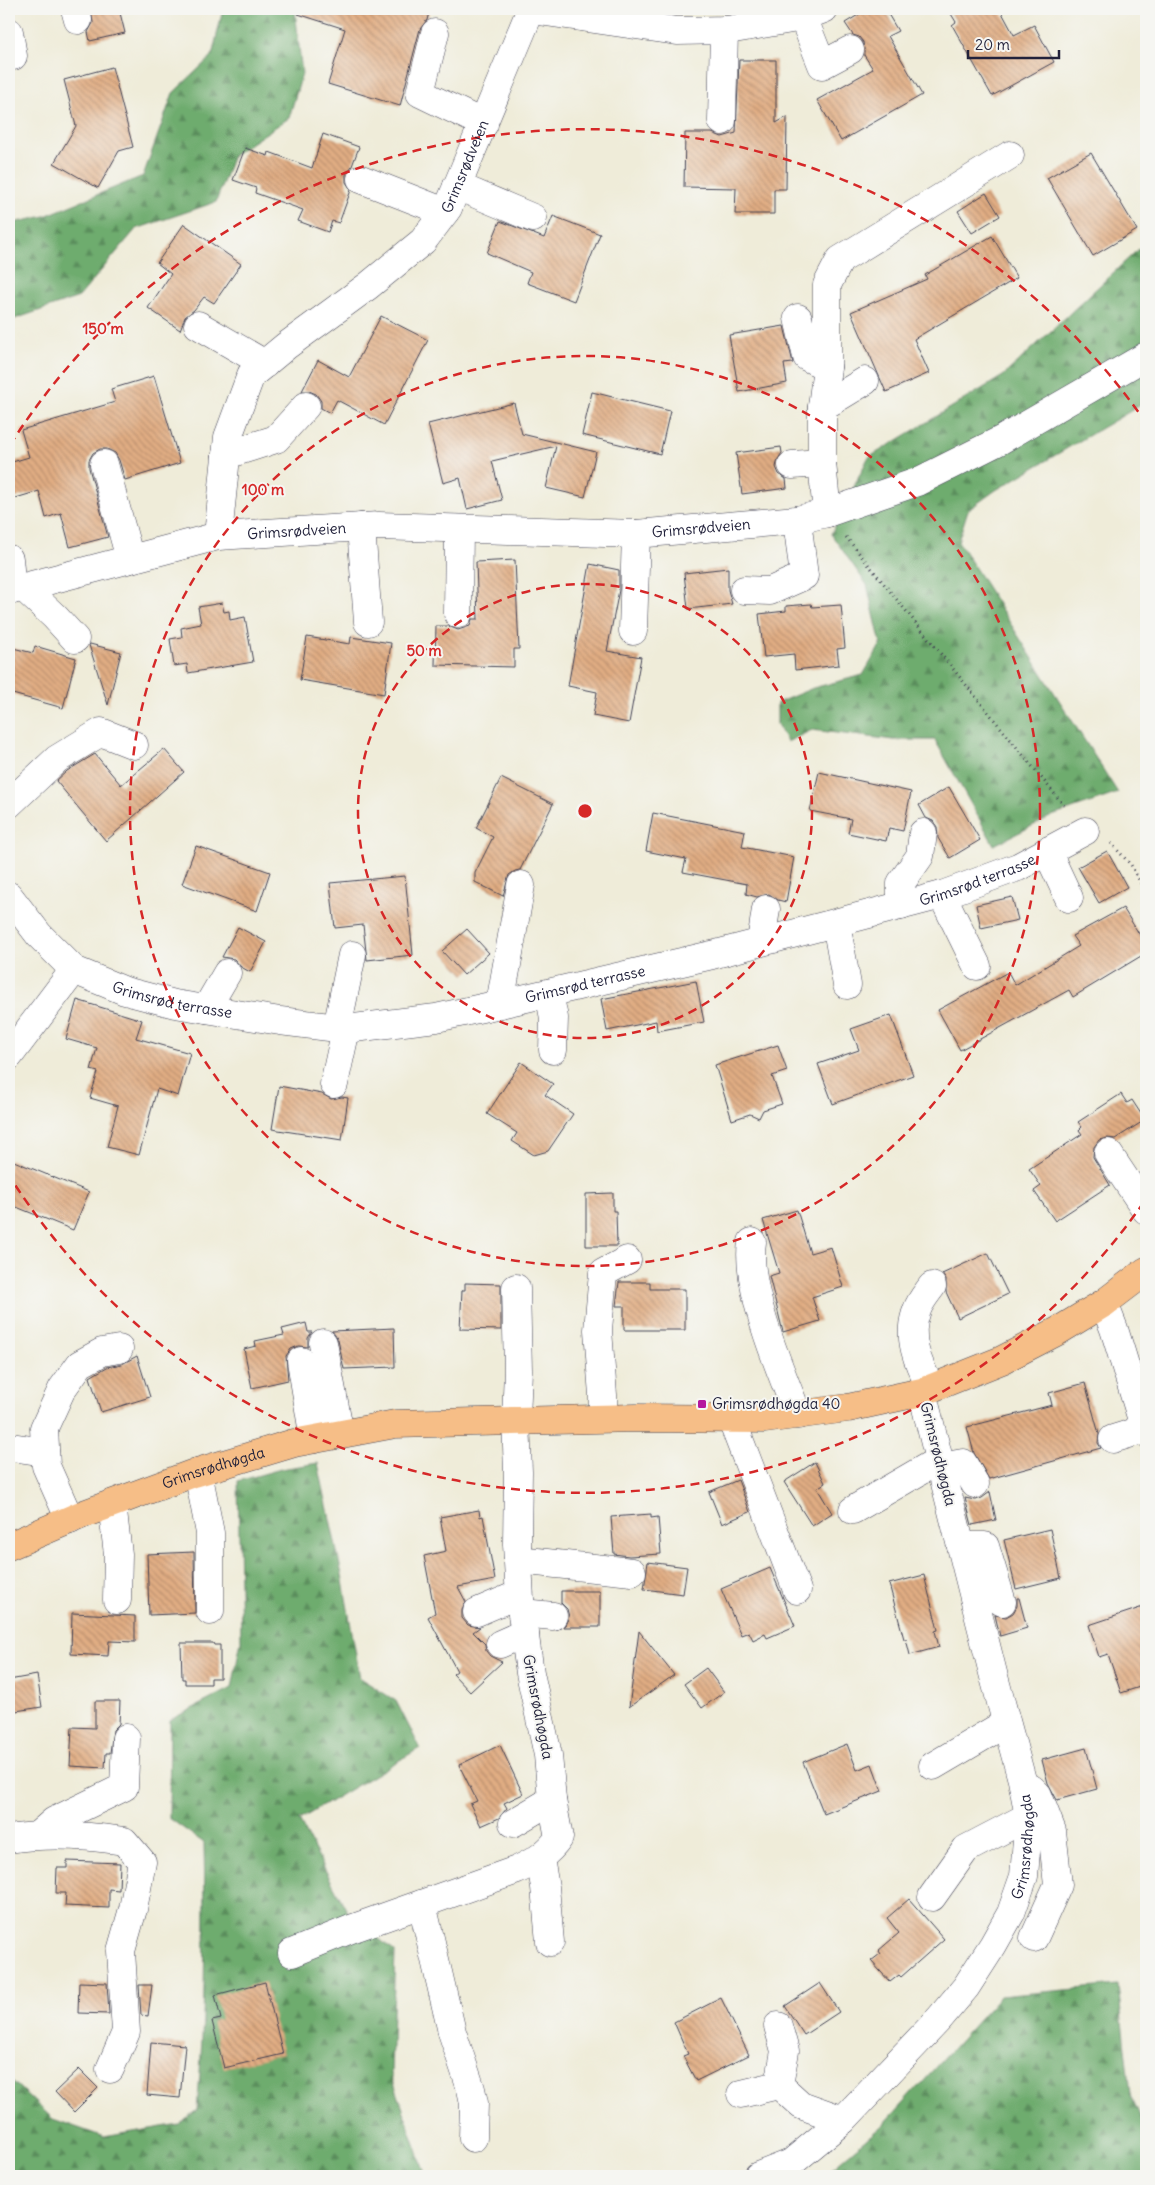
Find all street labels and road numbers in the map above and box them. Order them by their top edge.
street label: Grimsrødveien [437,117,493,216]
street label: Grimsrødveien [651,514,752,542]
street label: Grimsrødveien [247,518,347,543]
street label: Grimsrød terrasse [917,849,1039,910]
street label: Grimsrød terrasse [523,961,647,1007]
street label: Grimsrød terrasse [109,977,234,1022]
street label: Grimsrødhøgda [916,1400,961,1508]
street label: Grimsrødhøgda [159,1442,267,1493]
street label: Grimsrødhøgda [519,1653,558,1761]
street label: Grimsrødhøgda [1007,1792,1039,1902]

